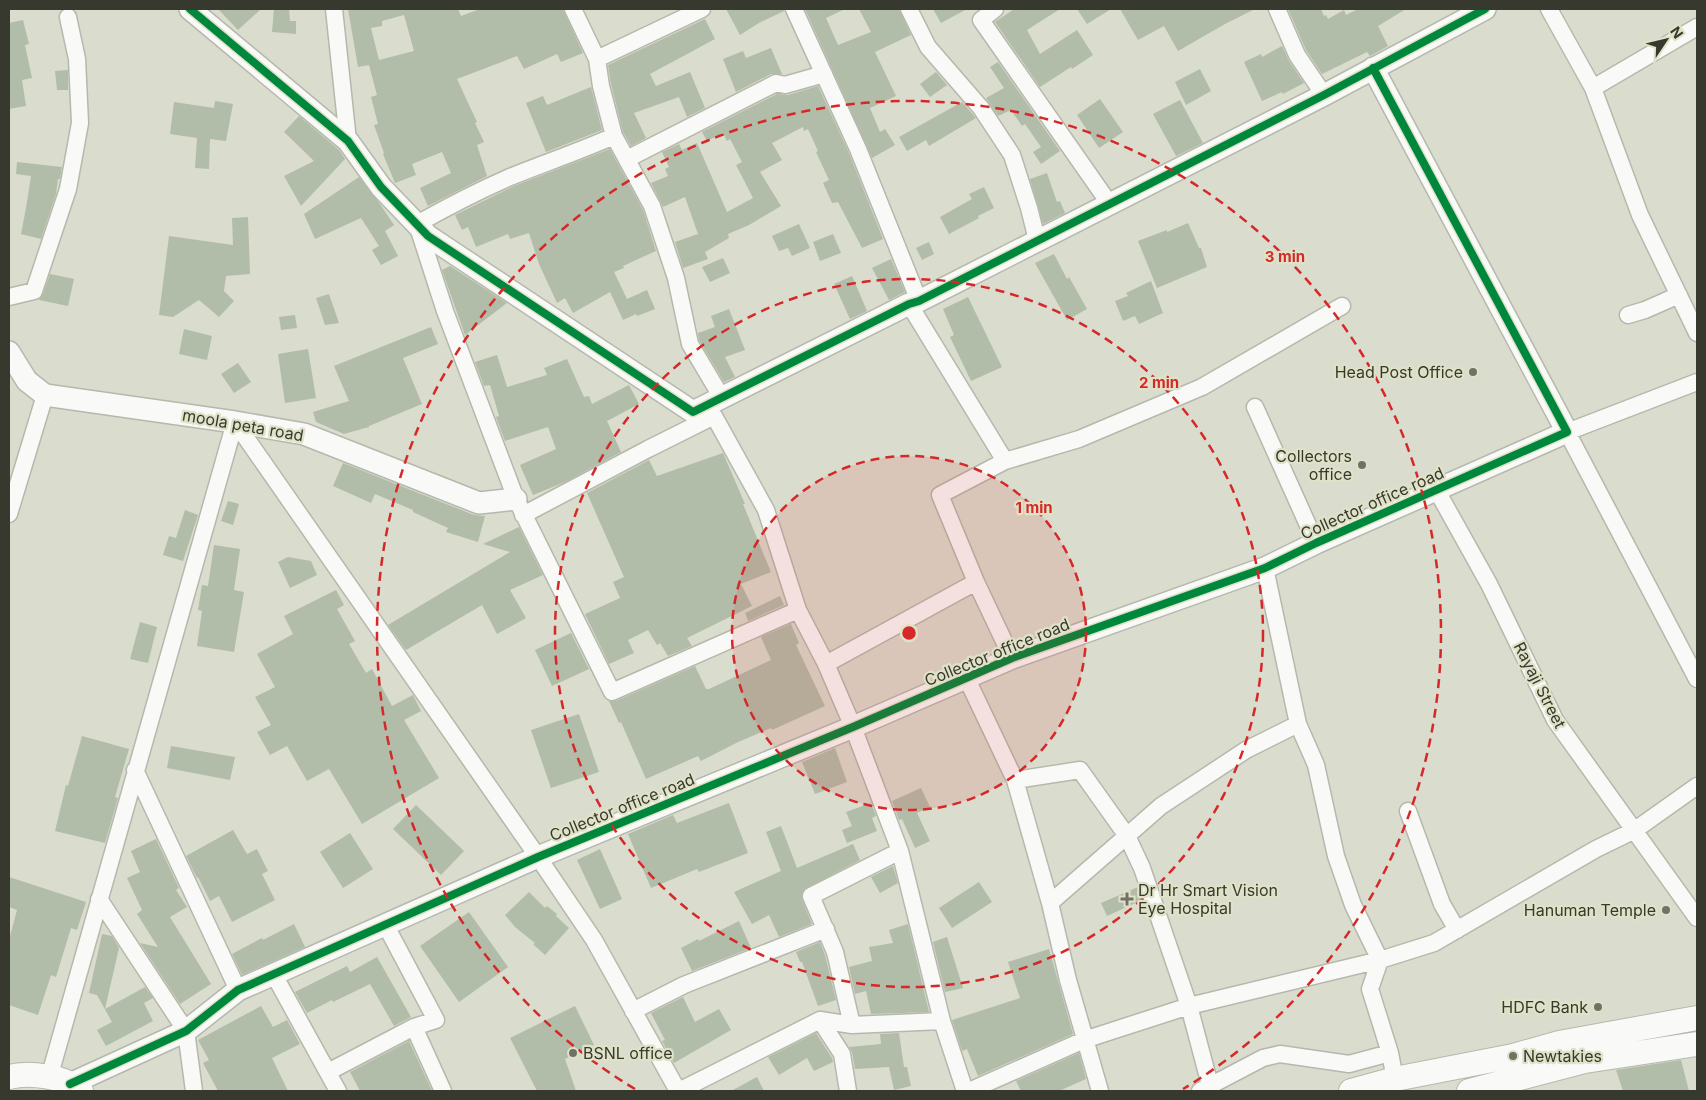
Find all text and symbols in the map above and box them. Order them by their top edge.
north arrow [1641,15,1691,65]
text: N [1667,23,1687,42]
text: 3 min [1265,247,1305,266]
place label: Head Post Office [1335,362,1463,382]
marker: Head Post Office [1467,366,1479,378]
text: 2 min [1139,373,1179,392]
street label: moola peta road [181,404,305,446]
place label: Collectors office [1275,446,1352,484]
marker: Collectors office [1356,459,1368,471]
street label: Collector office road [1297,462,1447,544]
text: 1 min [1015,498,1053,517]
street label: Collector office road [922,614,1072,690]
centre of rings [900,624,918,642]
street label: Rayaji Street [1510,638,1570,732]
street label: Collector office road [547,769,697,845]
place label: Dr Hr Smart Vision Eye Hospital [1138,880,1278,918]
marker: Dr Hr Smart Vision Eye Hospital [1120,892,1134,906]
place label: Hanuman Temple [1524,900,1656,920]
marker: Hanuman Temple [1660,904,1672,916]
place label: HDFC Bank [1501,997,1588,1017]
marker: HDFC Bank [1592,1001,1604,1013]
place label: BSNL office [583,1043,673,1063]
place label: Newtakies [1523,1046,1602,1066]
marker: BSNL office [567,1047,579,1059]
marker: Newtakies [1507,1050,1519,1062]

